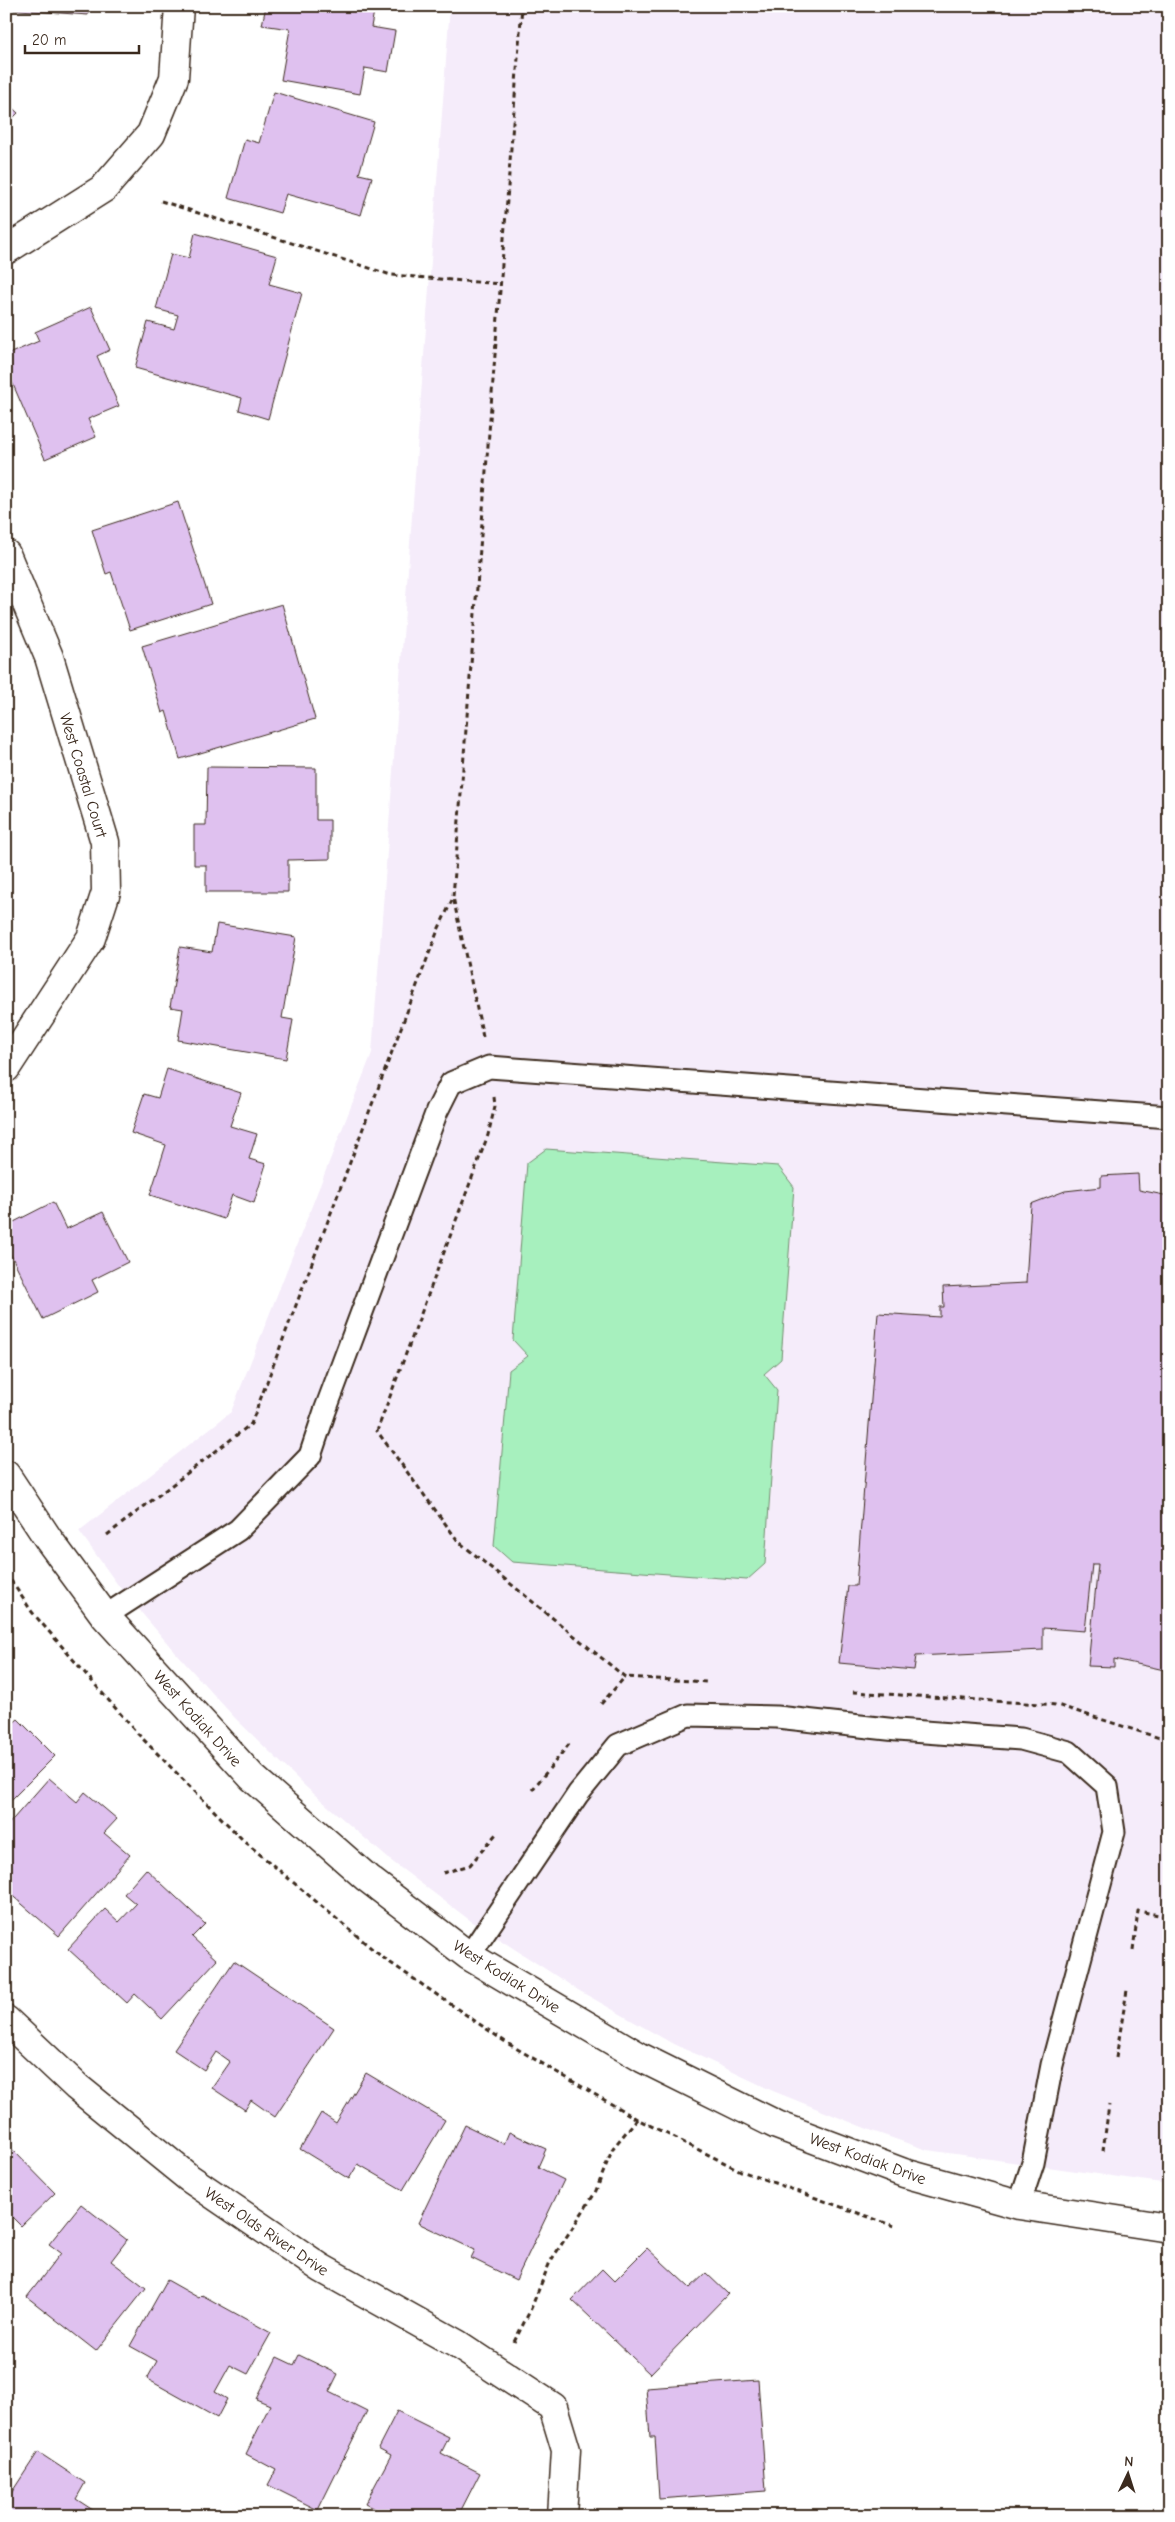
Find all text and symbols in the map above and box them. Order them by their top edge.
scale bar [25,22,139,54]
text: 20 m [32,31,66,49]
street label: West Coastal Court [56,711,111,840]
street label: West Kodiak Drive [150,1667,245,1770]
street label: West Kodiak Drive [450,1937,563,2017]
street label: West Kodiak Drive [807,2129,928,2188]
street label: West Olds River Drive [201,2184,332,2280]
north arrow [1102,2450,1152,2500]
text: N [1124,2453,1134,2470]

